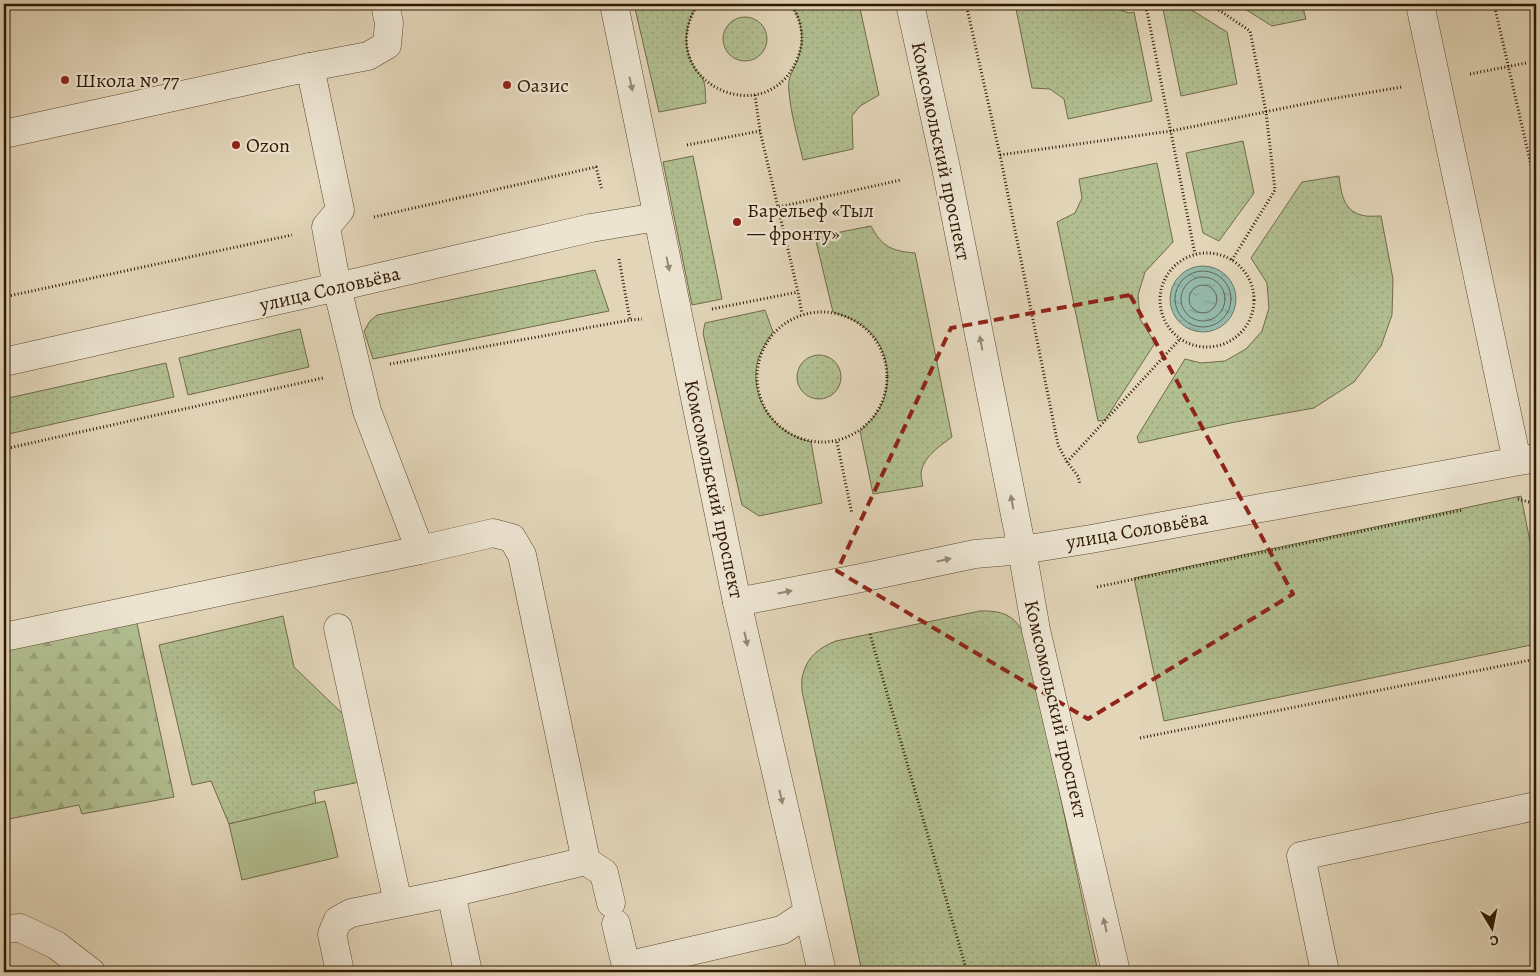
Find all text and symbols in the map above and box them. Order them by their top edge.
street label: Комсомольский проспект [905,39,977,263]
place label: Школа № 77 [75,67,180,94]
place label: Оазис [517,72,569,99]
marker: Школа № 77 [59,74,71,86]
one-way arrow [627,77,635,93]
marker: Оазис [501,79,513,91]
place label: Ozon [246,132,290,159]
marker: Ozon [230,139,242,151]
place label: Барельеф «Тыл — фронту» [746,197,874,247]
marker: Барельеф «Тыл — фронту» [731,216,743,228]
one-way arrow [664,257,672,273]
street label: улица Соловьёва [256,260,404,319]
one-way arrow [976,335,984,351]
street label: Комсомольский проспект [678,377,750,601]
one-way arrow [1008,495,1016,510]
street label: улица Соловьёва [1063,504,1211,556]
one-way arrow [937,556,952,564]
one-way arrow [777,588,793,596]
street label: Комсомольский проспект [1018,597,1094,821]
one-way arrow [742,631,750,647]
one-way arrow [777,790,785,805]
north arrow [1468,904,1518,954]
one-way arrow [1101,917,1109,932]
text: С [1488,930,1500,950]

